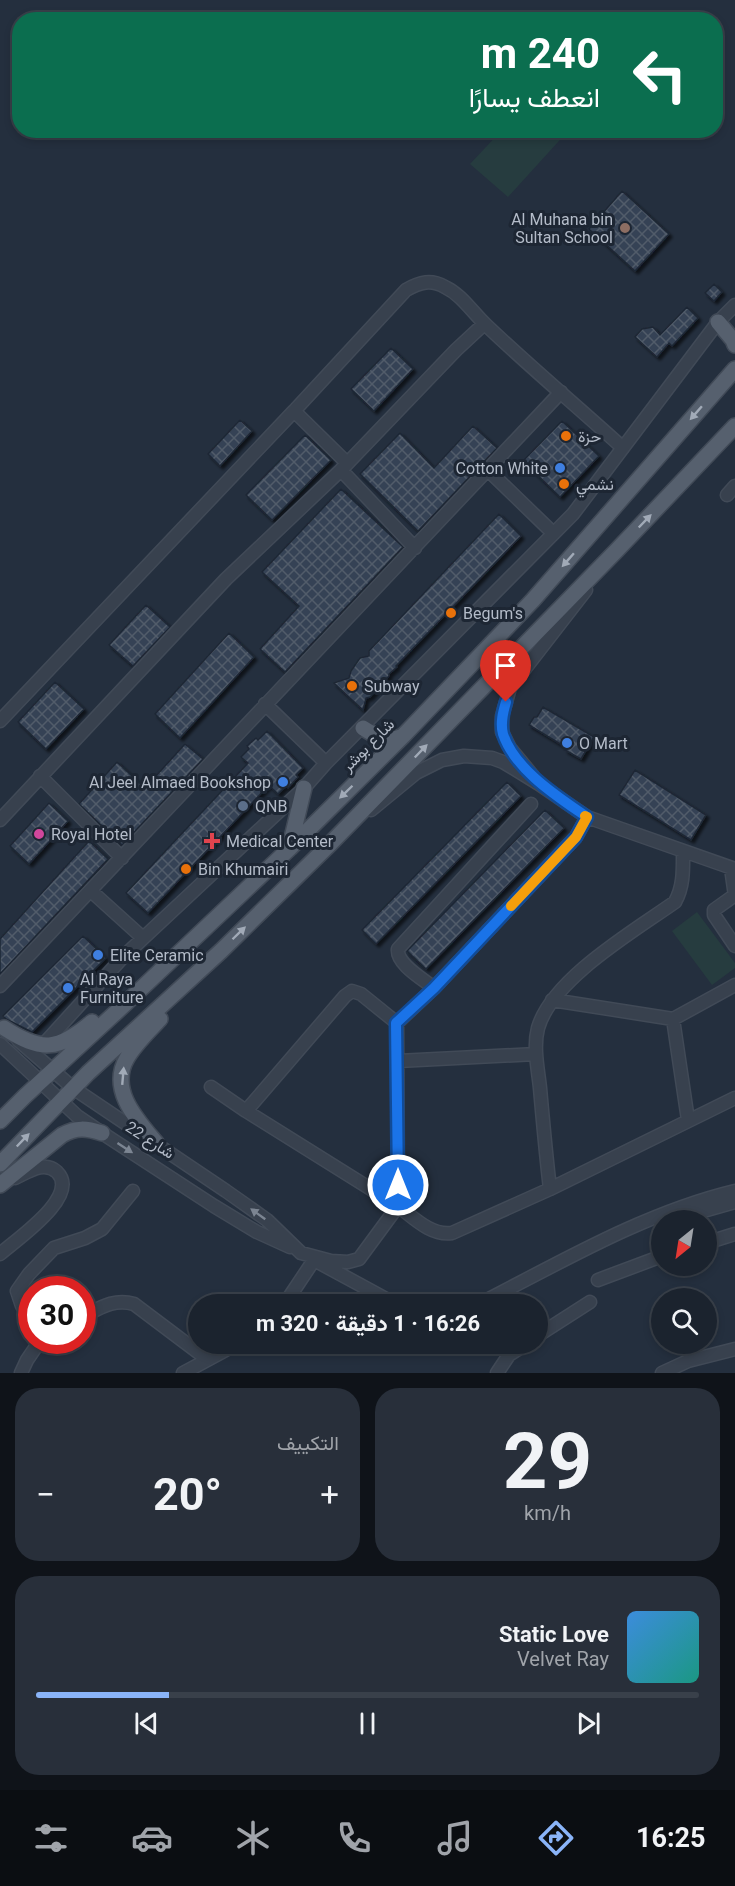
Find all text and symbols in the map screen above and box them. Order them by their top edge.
text: 240 m [481,29,600,78]
icon: left [621,36,699,114]
text: انعطف يسارًا [469,82,600,114]
place label: Al Muhana bin Sultan School [511,210,613,247]
marker: Al Muhana bin Sultan School [618,221,632,235]
one-way arrow [690,405,703,420]
place label: حزة [578,427,601,447]
marker: حزة [559,429,573,443]
place label: Cotton White [456,459,548,478]
marker: Cotton White [553,461,567,475]
place label: نشمي [576,475,614,498]
marker: نشمي [557,477,571,491]
one-way arrow [638,514,651,529]
one-way arrow [562,552,575,567]
place label: Begum's [463,604,523,623]
marker: Begum's [444,606,458,620]
pin [480,640,531,702]
icon: arrive [489,649,522,682]
place label: Subway [364,677,420,696]
marker: Subway [345,679,359,693]
street label: شارع بوشر [337,715,400,777]
place label: O Mart [579,734,628,753]
marker: O Mart [560,736,574,750]
one-way arrow [414,744,428,759]
place label: Al Jeel Almaed Bookshop [89,773,271,792]
marker: Al Jeel Almaed Bookshop [276,775,290,789]
one-way arrow [340,785,354,799]
place label: QNB [255,797,287,816]
marker: QNB [236,799,250,813]
place label: Royal Hotel [51,825,132,844]
marker: Royal Hotel [32,827,46,841]
marker: Medical Center [203,832,221,850]
place label: Medical Center [226,832,334,851]
place label: Bin Khumairi [198,860,288,879]
marker: Bin Khumairi [179,862,193,876]
one-way arrow [231,927,245,941]
place label: Elite Ceramic [110,946,204,965]
marker: Elite Ceramic [91,948,105,962]
place label: Al Raya Furniture [80,970,143,1007]
marker: Al Raya Furniture [61,981,75,995]
one-way arrow [118,1066,128,1085]
street label: شارع 22 [121,1117,178,1164]
one-way arrow [15,1133,29,1147]
one-way arrow [117,1143,134,1154]
position arrow [366,1153,430,1217]
one-way arrow [251,1208,267,1220]
north arrow [651,1210,717,1276]
map controls [651,1210,717,1354]
speed limit sign: 30 [18,1276,96,1354]
button: search [651,1288,717,1354]
text: 16:26 · 1 دقيقة · 320 m [256,1311,480,1336]
text: 29 [503,1416,592,1507]
text: التكييف [277,1431,339,1455]
text: 20° [153,1468,222,1521]
text: − [36,1475,55,1514]
text: + [320,1475,339,1514]
text: km/h [524,1501,571,1525]
text: Static Love [499,1622,609,1647]
text: Velvet Ray [517,1647,609,1671]
icon: previous [130,1707,163,1740]
icon: pause [351,1707,384,1740]
icon: next [572,1707,605,1740]
icon: filters [30,1817,72,1859]
icon: car [131,1817,173,1859]
icon: climate [232,1817,274,1859]
icon: phone [333,1817,375,1859]
icon: music [434,1817,476,1859]
icon: directions [535,1817,577,1859]
text: 16:25 [636,1822,705,1854]

